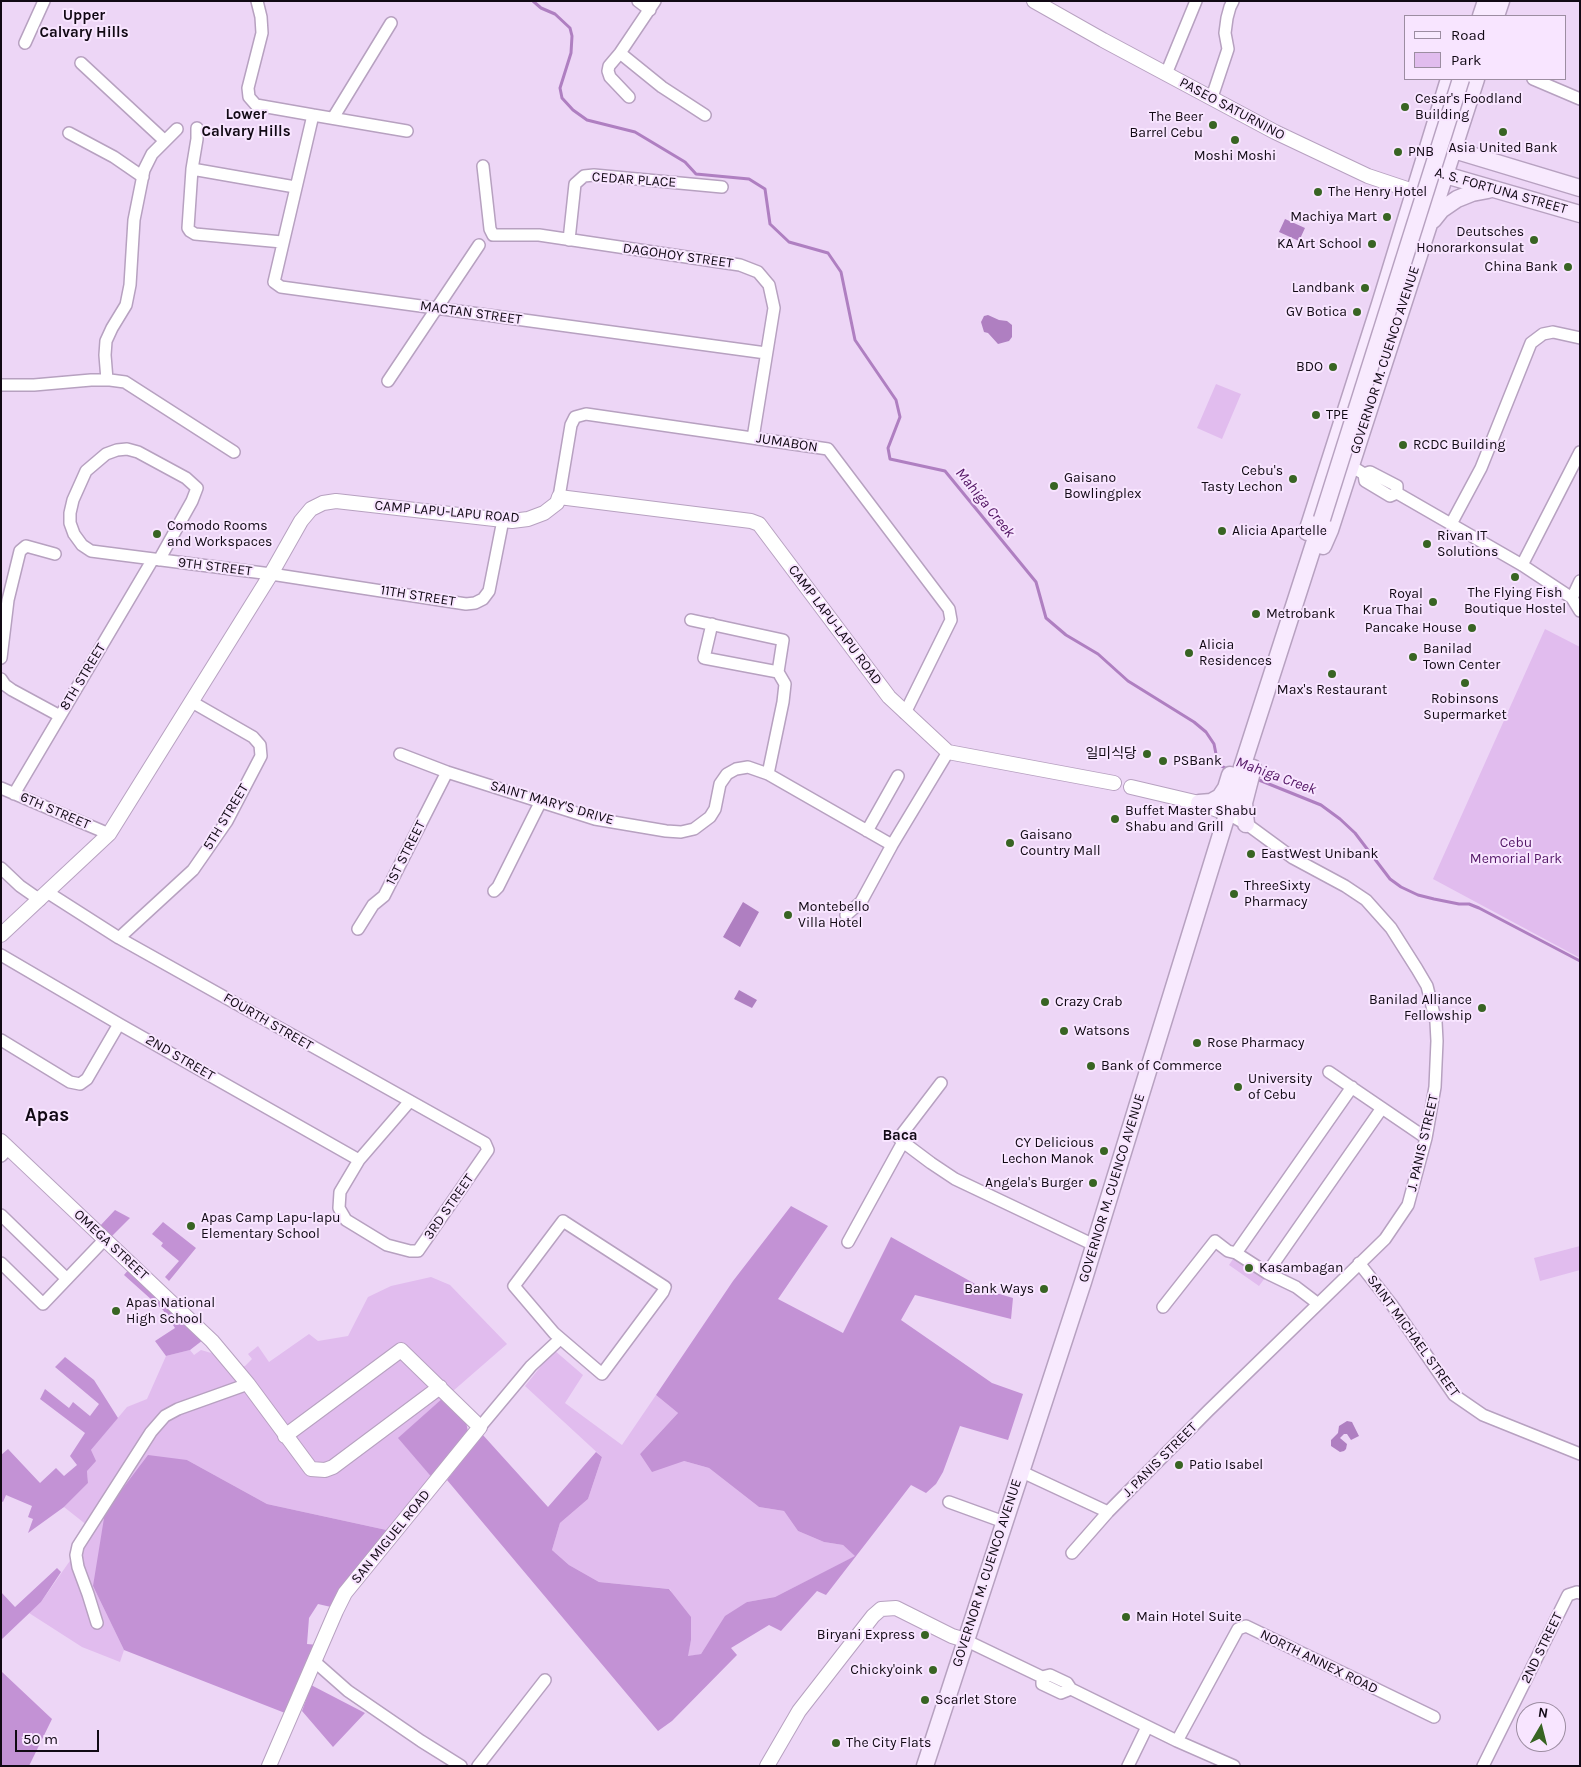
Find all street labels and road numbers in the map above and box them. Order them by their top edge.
street label: PASEO SATURNINO [1177,74,1287,144]
street label: A. S. FORTUNA STREET [1433,164,1569,218]
street label: CEDAR PLACE [591,169,677,191]
street label: DAGOHOY STREET [622,240,734,272]
street label: GOVERNOR M. CUENCO AVENUE [1347,264,1423,456]
street label: MACTAN STREET [419,298,523,328]
street label: JUMABON [755,430,819,456]
street label: CAMP LAPU-LAPU ROAD [374,497,520,527]
street label: 9TH STREET [177,554,253,580]
street label: CAMP LAPU-LAPU ROAD [784,562,886,688]
street label: 11TH STREET [379,582,457,610]
street label: 8TH STREET [56,640,110,714]
street label: SAINT MARY'S DRIVE [488,777,616,829]
street label: 5TH STREET [200,781,252,853]
street label: 6TH STREET [17,789,93,833]
street label: 1ST STREET [383,818,429,888]
street label: FOURTH STREET [220,990,316,1054]
street label: 2ND STREET [142,1031,218,1085]
street label: GOVERNOR M. CUENCO AVENUE [1075,1092,1149,1284]
street label: J. PANIS STREET [1404,1093,1442,1193]
street label: 3RD STREET [420,1171,478,1243]
street label: OMEGA STREET [70,1206,152,1284]
street label: SAINT MICHAEL STREET [1363,1272,1463,1400]
street label: J. PANIS STREET [1119,1419,1201,1501]
street label: GOVERNOR M. CUENCO AVENUE [949,1477,1025,1669]
street label: SAN MIGUEL ROAD [348,1487,434,1587]
street label: 2ND STREET [1518,1610,1566,1686]
street label: NORTH ANNEX ROAD [1257,1626,1381,1698]

